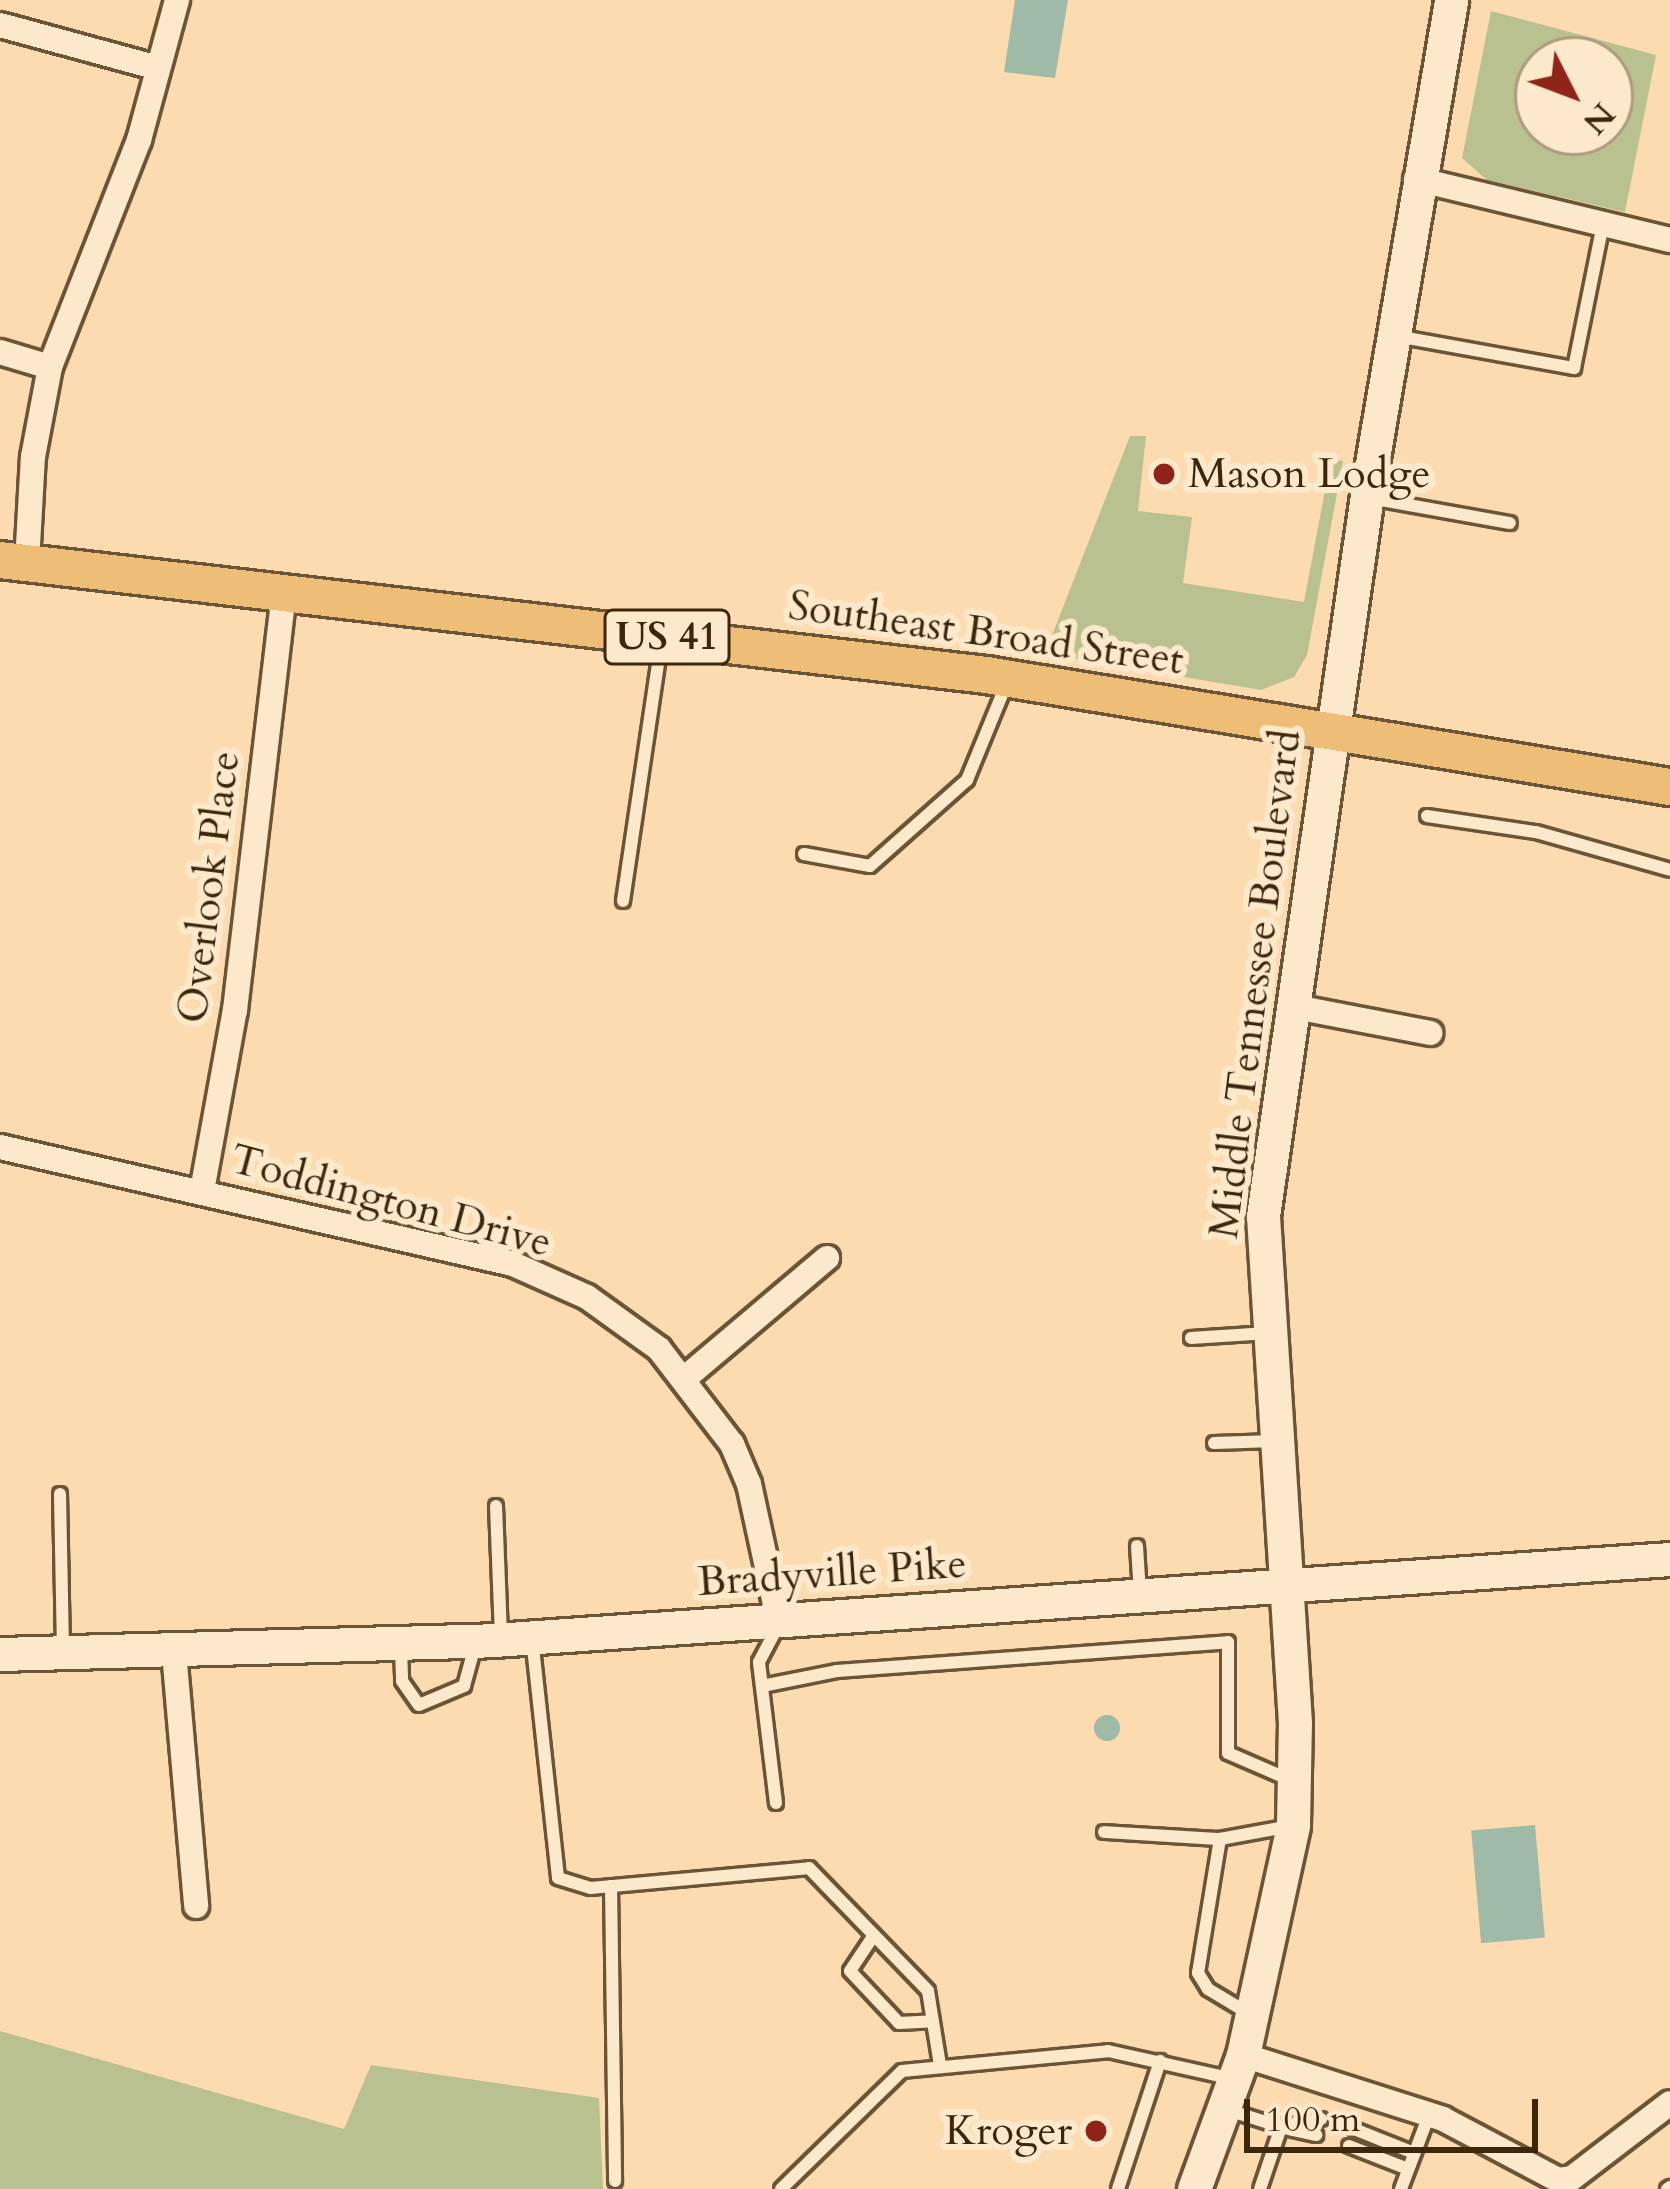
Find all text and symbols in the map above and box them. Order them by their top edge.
north arrow [1514,36,1634,156]
text: N [1573,93,1625,144]
place label: Mason Lodge [1188,449,1431,499]
marker: Mason Lodge [1151,461,1177,487]
street label: Southeast Broad Street [785,580,1187,686]
road number: US 41 [601,604,733,670]
street label: Middle Tennessee Boulevard [1199,727,1311,1241]
street label: Overlook Place [167,748,251,1026]
street label: Toddington Drive [225,1134,557,1268]
street label: Bradyville Pike [696,1538,968,1608]
scale bar [1250,2075,1544,2149]
text: 100 m [1265,2095,1360,2144]
place label: Kroger [945,2106,1072,2156]
marker: Kroger [1083,2118,1109,2144]

